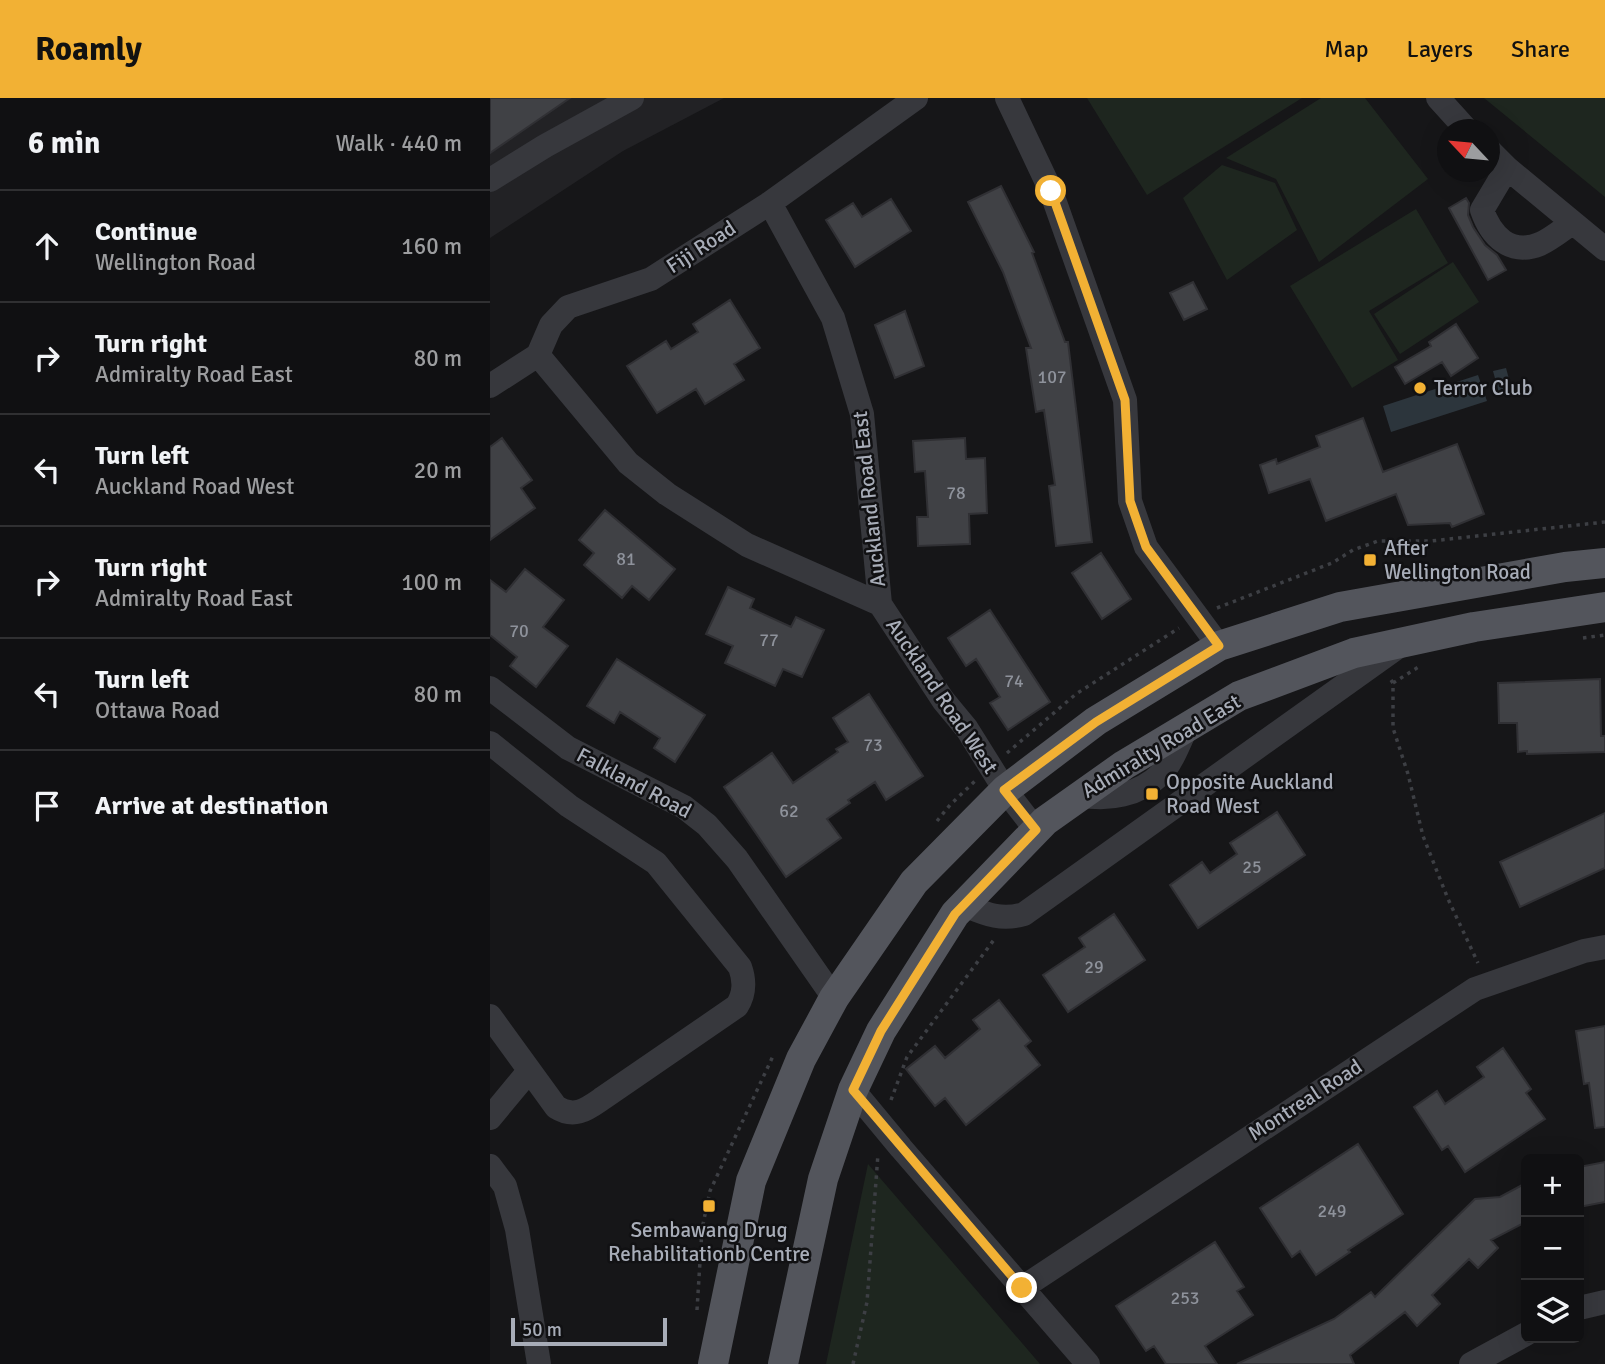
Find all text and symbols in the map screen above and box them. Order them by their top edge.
text: Roamly [35,29,142,70]
text: Map [1324,34,1369,64]
text: Layers [1407,34,1473,64]
text: Share [1511,34,1570,64]
north arrow [1437,119,1500,182]
text: 6 min [28,125,100,162]
text: Walk · 440 m [336,129,462,158]
route start [1035,175,1066,206]
street label: Fiji Road [661,215,741,279]
text: Continue [95,216,197,248]
icon: ahead [28,227,66,265]
text: 160 m [401,232,462,261]
text: Wellington Road [95,248,256,277]
text: Turn right [95,328,207,360]
icon: right [28,339,66,377]
text: 80 m [414,344,462,373]
text: Admiralty Road East [95,360,293,389]
house number: 107 [1037,366,1067,388]
place label: Terror Club [1434,375,1533,401]
marker: Terror Club [1412,380,1428,396]
street label: Auckland Road East [847,410,891,588]
text: Turn left [95,440,189,472]
icon: left [28,451,66,489]
text: 20 m [414,456,462,485]
text: Auckland Road West [95,472,294,501]
house number: 78 [946,482,966,504]
place label: After Wellington Road [1384,535,1531,585]
house number: 81 [616,548,636,570]
text: Turn right [95,552,207,584]
marker: After Wellington Road [1362,552,1378,568]
icon: right [28,563,66,601]
text: 100 m [401,568,462,597]
text: Admiralty Road East [95,584,293,613]
street label: Auckland Road West [880,613,1004,779]
house number: 70 [509,620,529,642]
house number: 77 [759,629,779,651]
text: Turn left [95,664,189,696]
house number: 74 [1004,670,1024,692]
icon: left [28,675,66,713]
text: 80 m [414,680,462,709]
street label: Admiralty Road East [1077,688,1245,804]
text: Ottawa Road [95,696,220,725]
house number: 73 [863,734,883,756]
street label: Falkland Road [572,742,696,824]
place label: Opposite Auckland Road West [1166,769,1334,819]
marker: Opposite Auckland Road West [1144,786,1160,802]
icon: arrive [28,787,66,825]
text: Arrive at destination [95,790,328,822]
house number: 62 [779,800,799,822]
house number: 25 [1242,856,1262,878]
house number: 29 [1084,956,1104,978]
street label: Montreal Road [1243,1053,1367,1147]
map controls [1521,1154,1584,1343]
button: + [1521,1154,1584,1217]
marker: Sembawang Drug Rehabilitationb Centre [701,1198,717,1214]
house number: 249 [1317,1200,1347,1222]
place label: Sembawang Drug Rehabilitationb Centre [608,1217,810,1267]
button: − [1521,1217,1584,1280]
route end [1006,1272,1037,1303]
button: layers [1521,1280,1584,1343]
house number: 253 [1170,1287,1200,1309]
scale bar [511,1315,667,1347]
text: 50 m [522,1318,562,1342]

